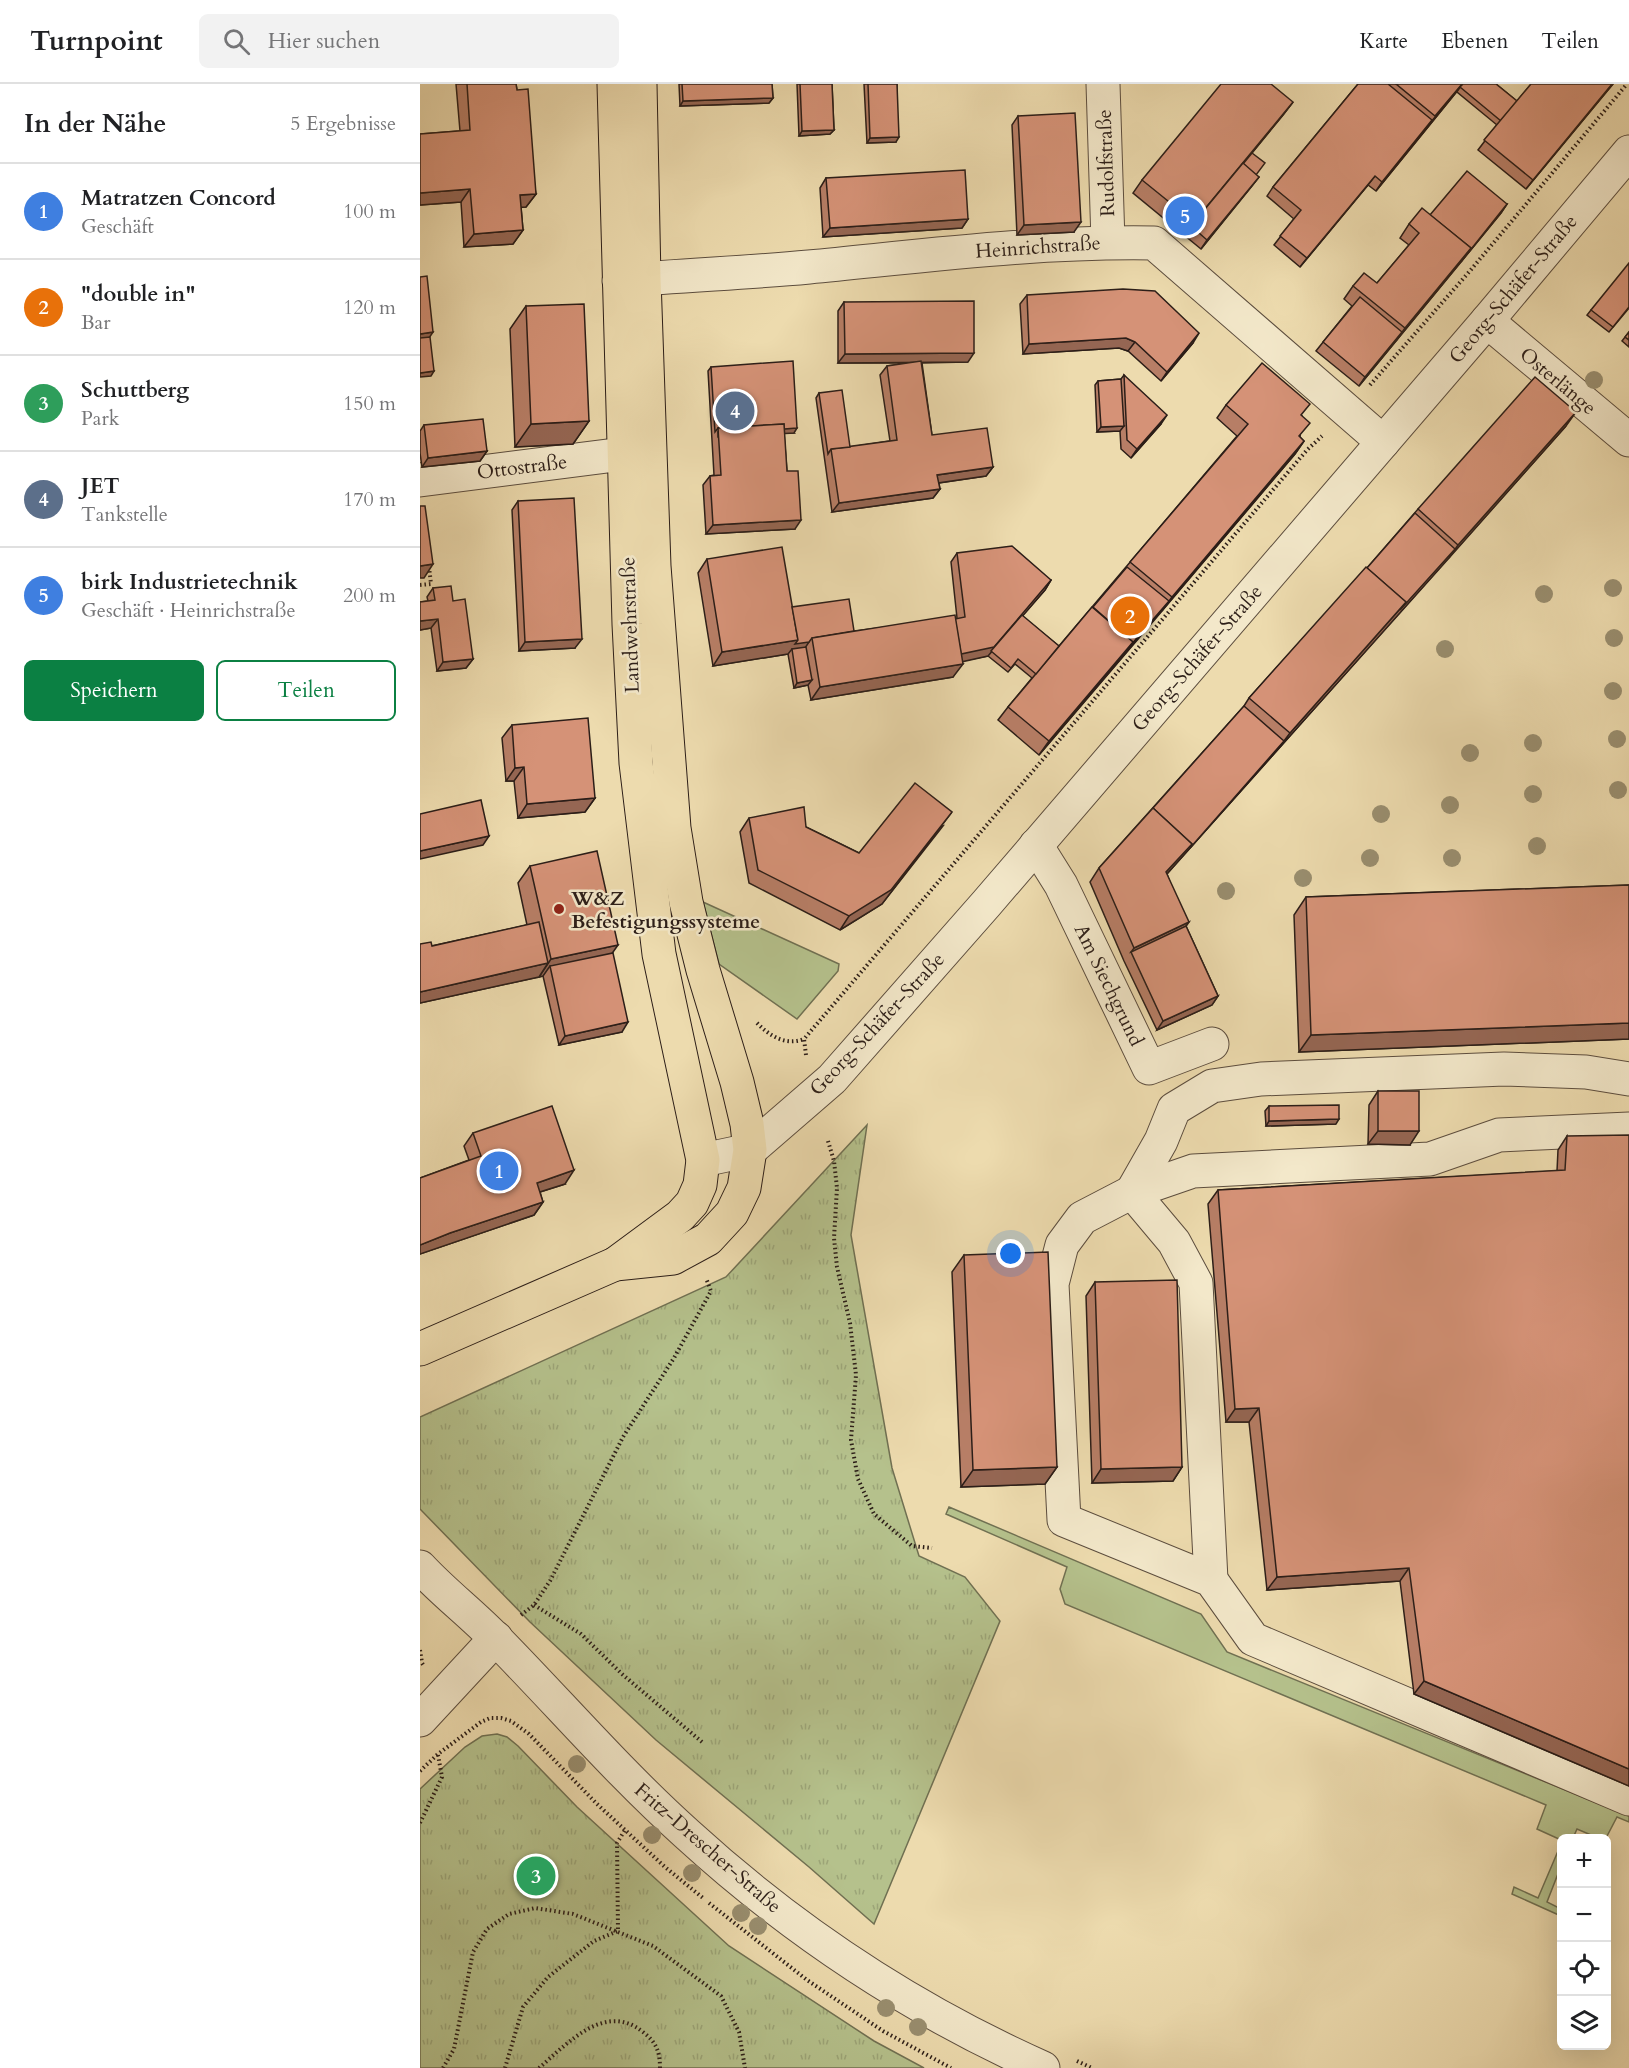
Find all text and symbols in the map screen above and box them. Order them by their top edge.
search box [199,14,619,68]
text: Turnpoint [30,22,163,60]
icon: search [220,25,253,58]
text: Hier suchen [268,26,380,56]
text: Karte [1360,27,1408,56]
text: Ebenen [1441,27,1508,56]
text: Teilen [1541,27,1599,56]
text: In der Nähe [24,106,166,141]
street label: Rudolfstraße [1091,109,1121,217]
text: 5 Ergebnisse [290,110,396,137]
text: Matratzen Concord [81,183,276,213]
pin: 5 [1166,194,1204,238]
text: 1 [38,198,49,225]
text: 100 m [343,198,396,225]
street label: Georg-Schäfer-Straße [1443,209,1583,369]
text: Geschäft [81,213,154,240]
street label: Heinrichstraße [974,229,1102,265]
text: "double in" [81,279,195,309]
text: 2 [38,294,49,321]
text: 120 m [343,294,396,321]
text: Bar [81,309,111,336]
street label: Osterlänge [1514,341,1602,421]
text: Schuttberg [81,375,189,405]
pin: 4 [716,388,754,434]
text: 3 [38,390,49,417]
text: 150 m [343,390,396,417]
text: Park [81,405,119,432]
street label: Ottostraße [475,448,569,486]
text: JET [81,471,120,501]
text: 4 [38,486,49,513]
text: 170 m [343,486,396,513]
text: Tankstelle [81,501,168,528]
street label: Landwehrstraße [614,557,646,693]
text: birk Industrietechnik [81,567,298,597]
street label: Georg-Schäfer-Straße [1126,579,1268,737]
text: 5 [38,582,49,609]
text: 200 m [343,582,396,609]
pin: 2 [1110,594,1150,638]
text: Geschäft · Heinrichstraße [81,597,296,624]
button: Speichern [24,660,204,721]
button: Teilen [216,660,396,721]
place label: W&Z Befestigungssysteme [570,885,760,935]
marker: W&Z Befestigungssysteme [552,902,566,916]
street label: Am Siechgrund [1068,919,1150,1051]
street label: Georg-Schäfer-Straße [803,947,951,1101]
pin: 1 [480,1148,518,1194]
your location [996,1239,1025,1268]
street label: Fritz-Drescher-Straße [629,1777,787,1919]
map controls [1557,1834,1611,2050]
button: + [1557,1834,1611,1888]
pin: 3 [516,1854,556,1898]
button: − [1557,1888,1611,1942]
button: locate [1557,1942,1611,1996]
button: layers [1557,1996,1611,2050]

